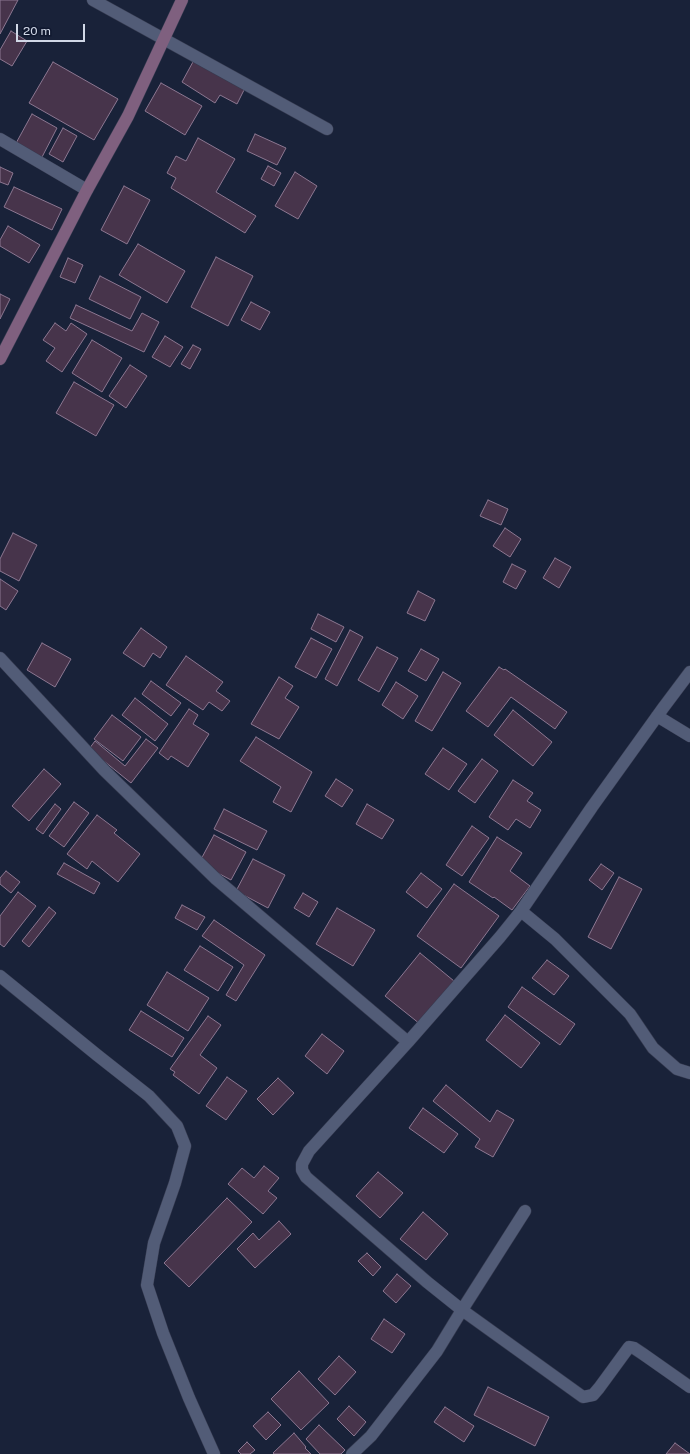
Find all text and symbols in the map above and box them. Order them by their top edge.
scale bar [18,16,87,42]
text: 20 m [23,24,51,38]

